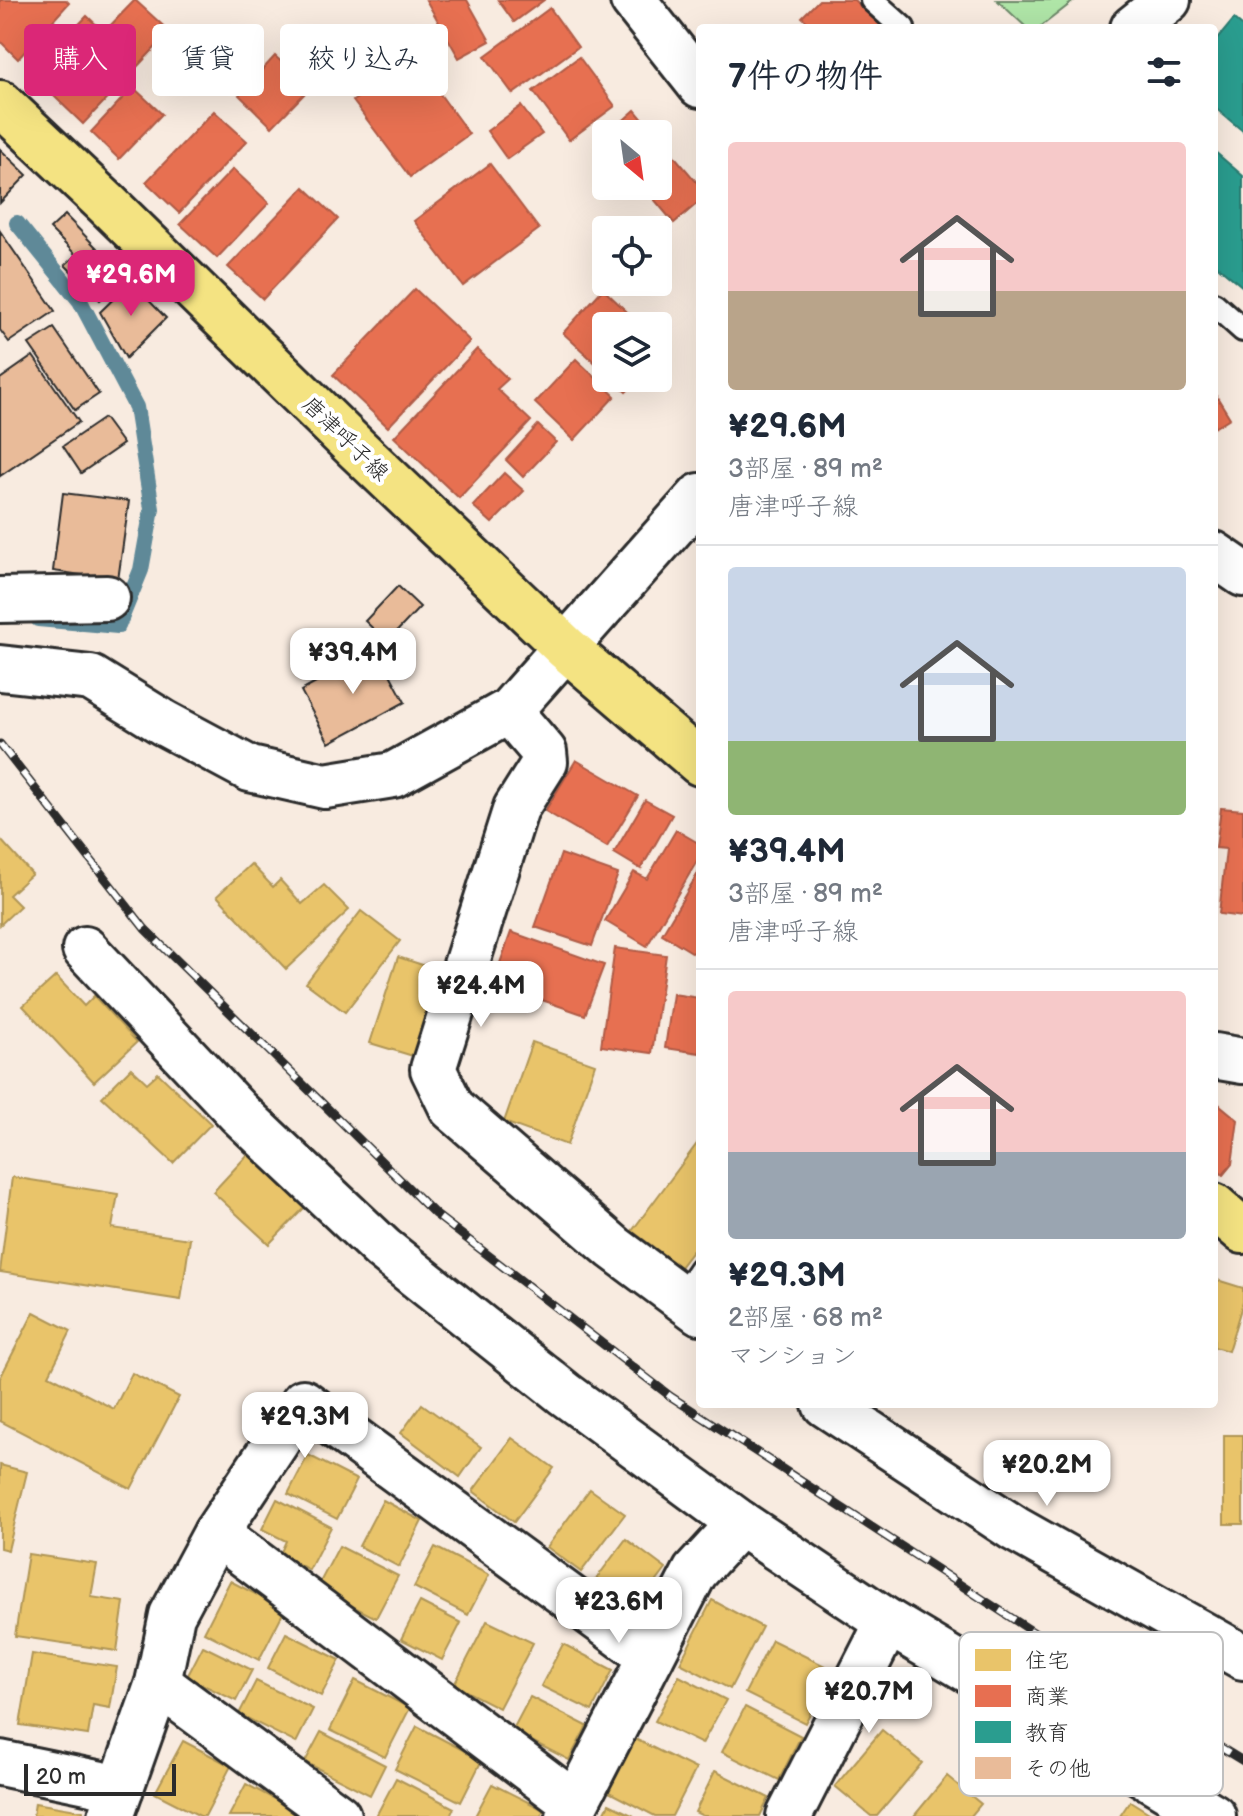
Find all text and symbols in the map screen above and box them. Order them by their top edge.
chip: 購入 [24,24,136,96]
chip: 賃貸 [152,24,264,96]
chip: 絞り込み [280,24,448,96]
icon: filters [1142,50,1186,94]
text: 7件の物件 [728,56,883,97]
north arrow [592,120,672,200]
map controls [592,120,672,392]
icon: home [885,194,1029,338]
button: locate [592,216,672,296]
pin: ¥29.6M [66,250,196,318]
text: ¥29.6M [86,260,176,291]
button: layers [592,312,672,392]
street label: 唐津呼子線 [296,391,394,487]
text: ¥29.6M [728,406,847,447]
text: 3部屋 · 89 m² [728,454,883,485]
text: 唐津呼子線 [728,492,858,523]
icon: home [885,619,1029,763]
pin: ¥39.4M [288,628,418,696]
text: ¥39.4M [308,638,398,669]
text: ¥39.4M [728,831,846,872]
text: 3部屋 · 89 m² [728,879,883,910]
text: 唐津呼子線 [728,917,858,948]
pin: ¥24.4M [416,961,546,1029]
text: ¥24.4M [436,971,526,1002]
icon: home [885,1043,1029,1187]
text: ¥29.3M [728,1255,846,1296]
text: 2部屋 · 68 m² [728,1303,883,1334]
text: マンション [728,1341,857,1372]
pin: ¥29.3M [240,1392,370,1460]
text: ¥29.3M [260,1402,350,1433]
pin: ¥20.2M [982,1440,1112,1508]
text: ¥20.2M [1001,1450,1093,1481]
pin: ¥23.6M [554,1577,684,1645]
text: ¥23.6M [574,1587,664,1618]
legend [959,1632,1223,1796]
text: 住宅 [1025,1648,1069,1675]
pin: ¥20.7M [804,1667,934,1735]
text: ¥20.7M [824,1677,914,1708]
text: 商業 [1025,1684,1069,1711]
text: 教育 [1025,1720,1069,1747]
text: その他 [1025,1756,1091,1783]
scale bar [24,1760,176,1796]
text: 20 m [36,1764,86,1791]

